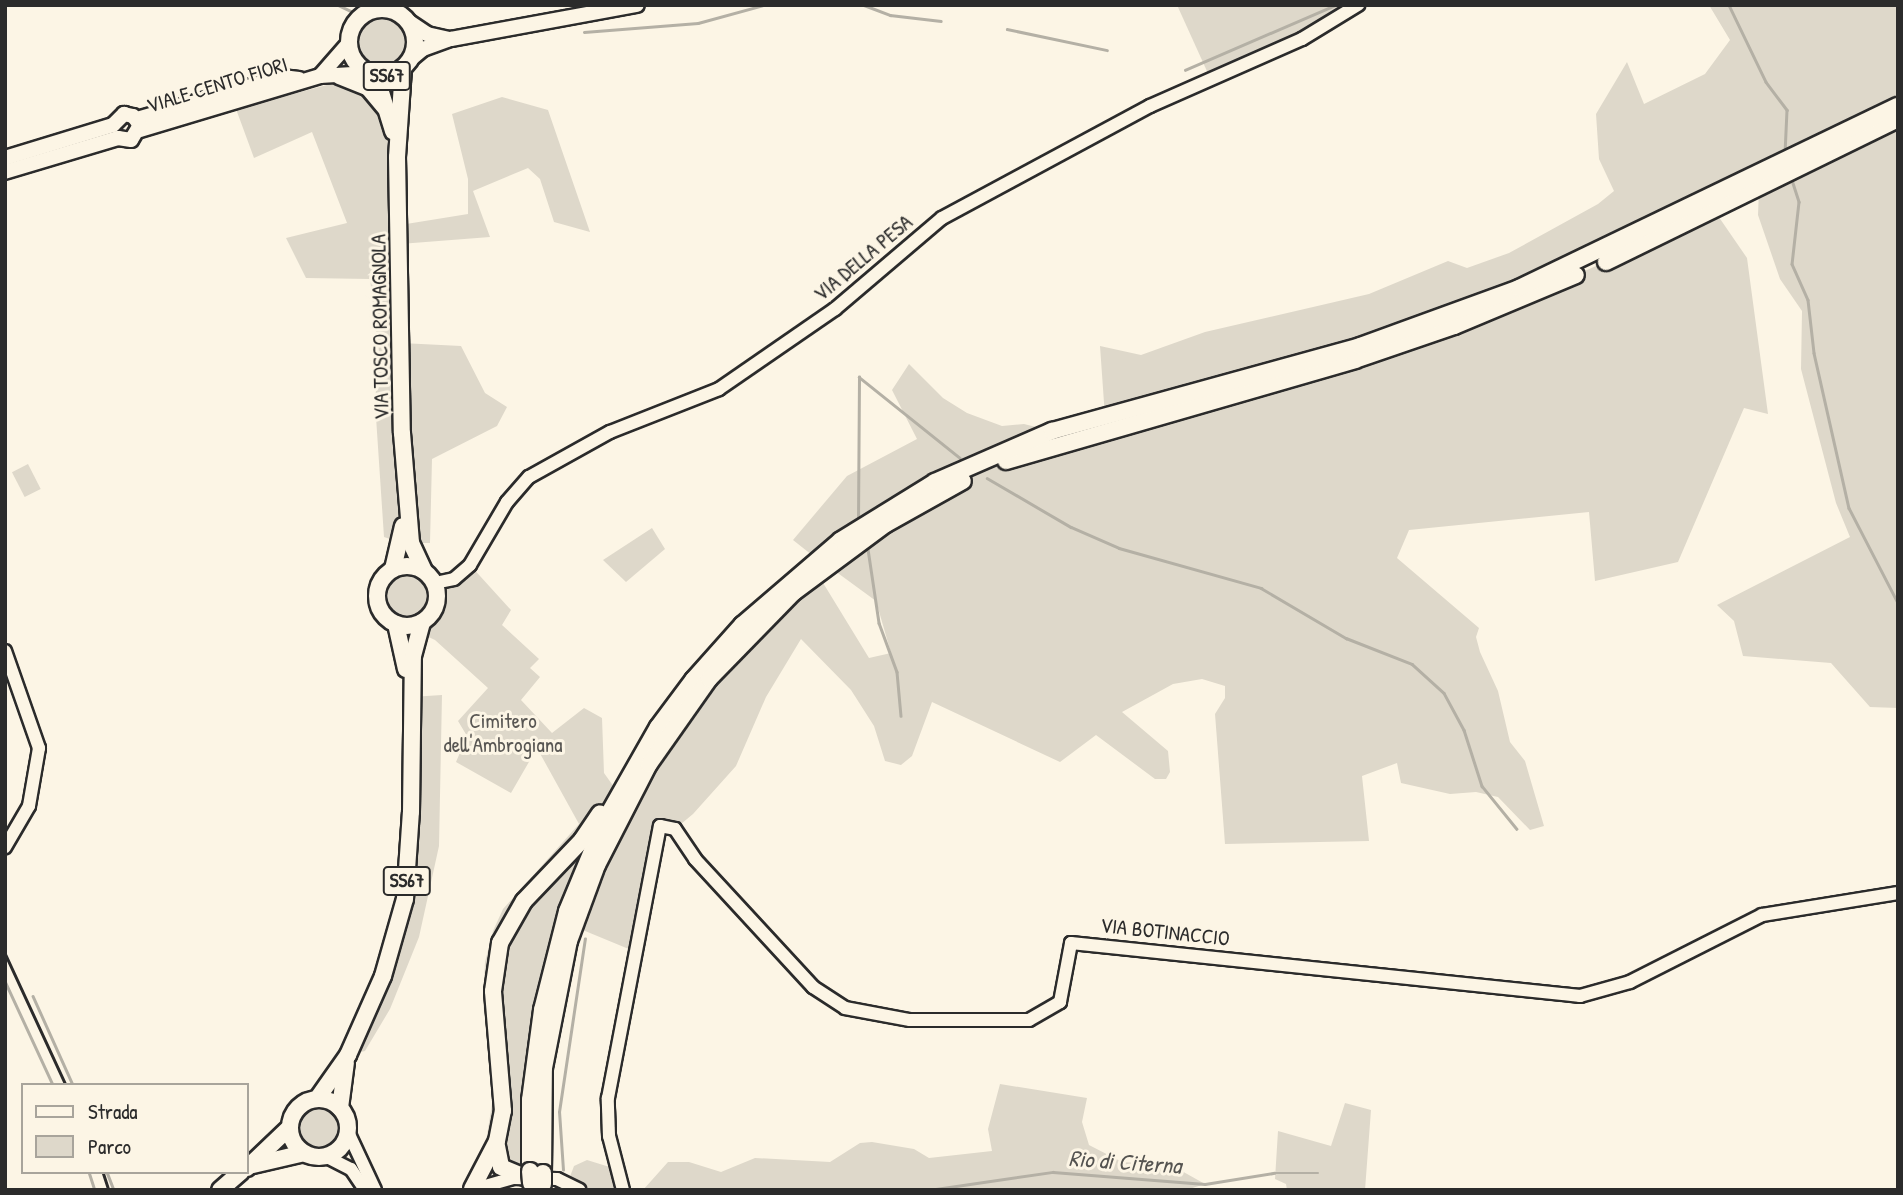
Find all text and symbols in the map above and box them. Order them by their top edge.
street label: VIALE CENTO FIORI [143,52,291,118]
road number: SS67 [362,60,412,92]
street label: VIA DELLA PESA [809,209,917,307]
street label: VIA TOSCO ROMAGNOLA [366,234,394,420]
park label: Cimitero dell'Ambrogiana [444,708,562,758]
road number: SS67 [382,866,432,897]
street label: VIA BOTINACCIO [1099,913,1231,951]
legend [21,1083,248,1174]
text: Strada [88,1097,138,1126]
text: Parco [88,1132,131,1161]
water label: Rio di Citerna [1068,1144,1182,1180]

